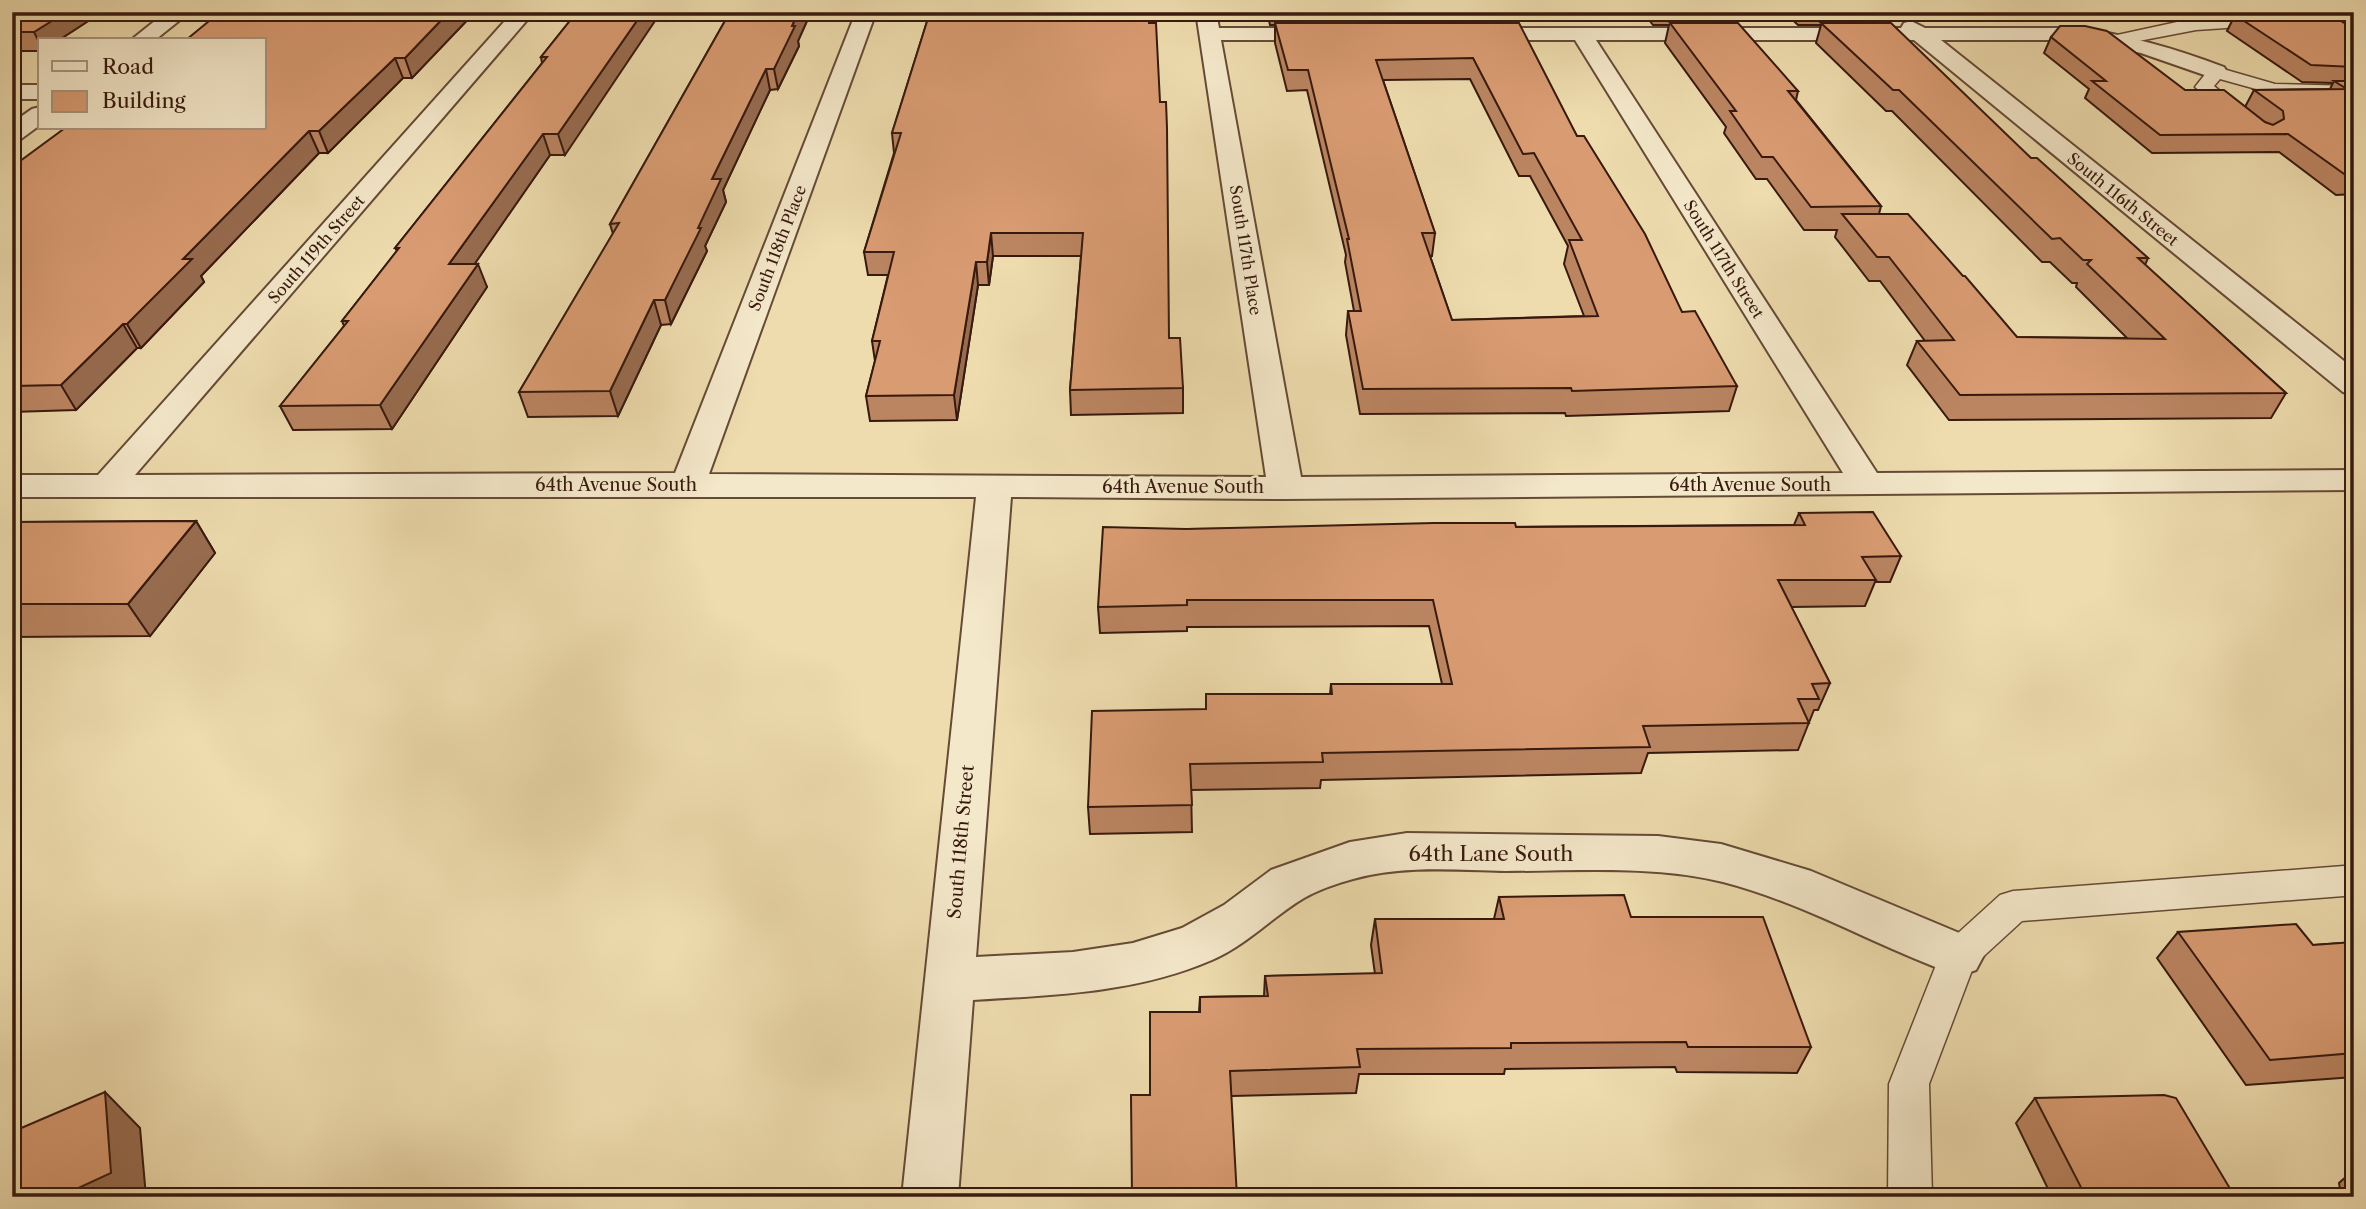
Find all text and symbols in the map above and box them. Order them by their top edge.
legend [38,38,266,130]
text: Road [102,54,154,79]
text: Building [102,88,187,113]
street label: South 116th Street [2063,148,2183,250]
street label: South 118th Place [744,182,810,314]
street label: South 117th Place [1226,183,1266,317]
street label: South 119th Street [263,190,369,307]
street label: South 117th Street [1680,196,1769,322]
street label: 64th Avenue South [535,474,697,496]
street label: 64th Avenue South [1669,474,1831,496]
street label: 64th Avenue South [1102,476,1264,498]
street label: South 118th Street [943,763,979,920]
street label: 64th Lane South [1409,841,1573,866]

